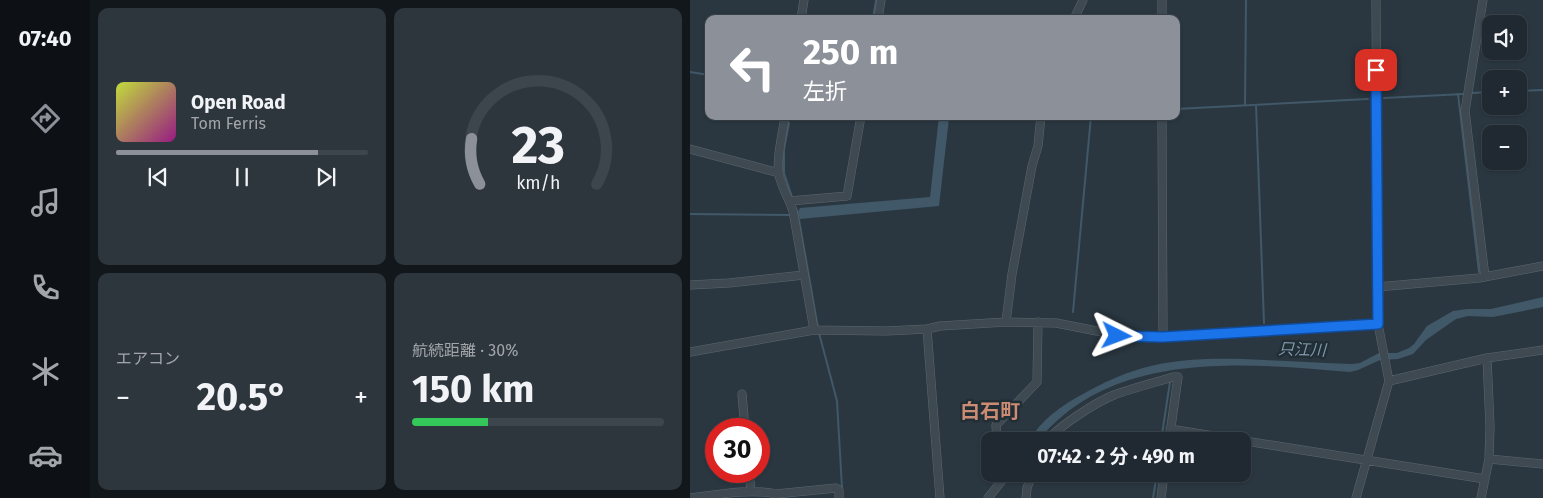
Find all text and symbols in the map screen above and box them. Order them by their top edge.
map controls [1482,15,1527,170]
button: sound [1482,15,1527,60]
text: 07:40 [18,25,72,52]
text: 250 m [803,31,898,73]
icon: left [720,35,785,100]
pin [1355,49,1397,91]
icon: arrive [1362,56,1390,84]
button: + [1482,70,1527,115]
text: 左折 [803,78,847,105]
text: Open Road [191,91,286,114]
icon: directions [28,101,63,136]
text: Tom Ferris [191,114,266,133]
text: 23 [511,114,565,177]
button: − [1482,125,1527,170]
icon: previous [144,163,172,191]
icon: pause [228,163,256,191]
icon: next [312,163,340,191]
text: km/h [516,172,560,194]
icon: music [28,185,63,220]
icon: phone [28,270,63,305]
position arrow [1090,309,1142,361]
water label: 只江川 [1278,339,1328,360]
text: 航続距離 · 30% [412,341,518,360]
text: エアコン [116,349,180,368]
icon: climate [28,354,63,389]
text: 150 km [412,366,534,412]
text: 20.5° [196,374,288,420]
text: − [116,381,130,414]
text: + [354,381,368,414]
district label: 白石町 [960,399,1020,423]
speed limit sign: 30 [705,418,770,483]
icon: car [28,438,63,473]
text: 07:42 · 2 分 · 490 m [1037,445,1195,468]

